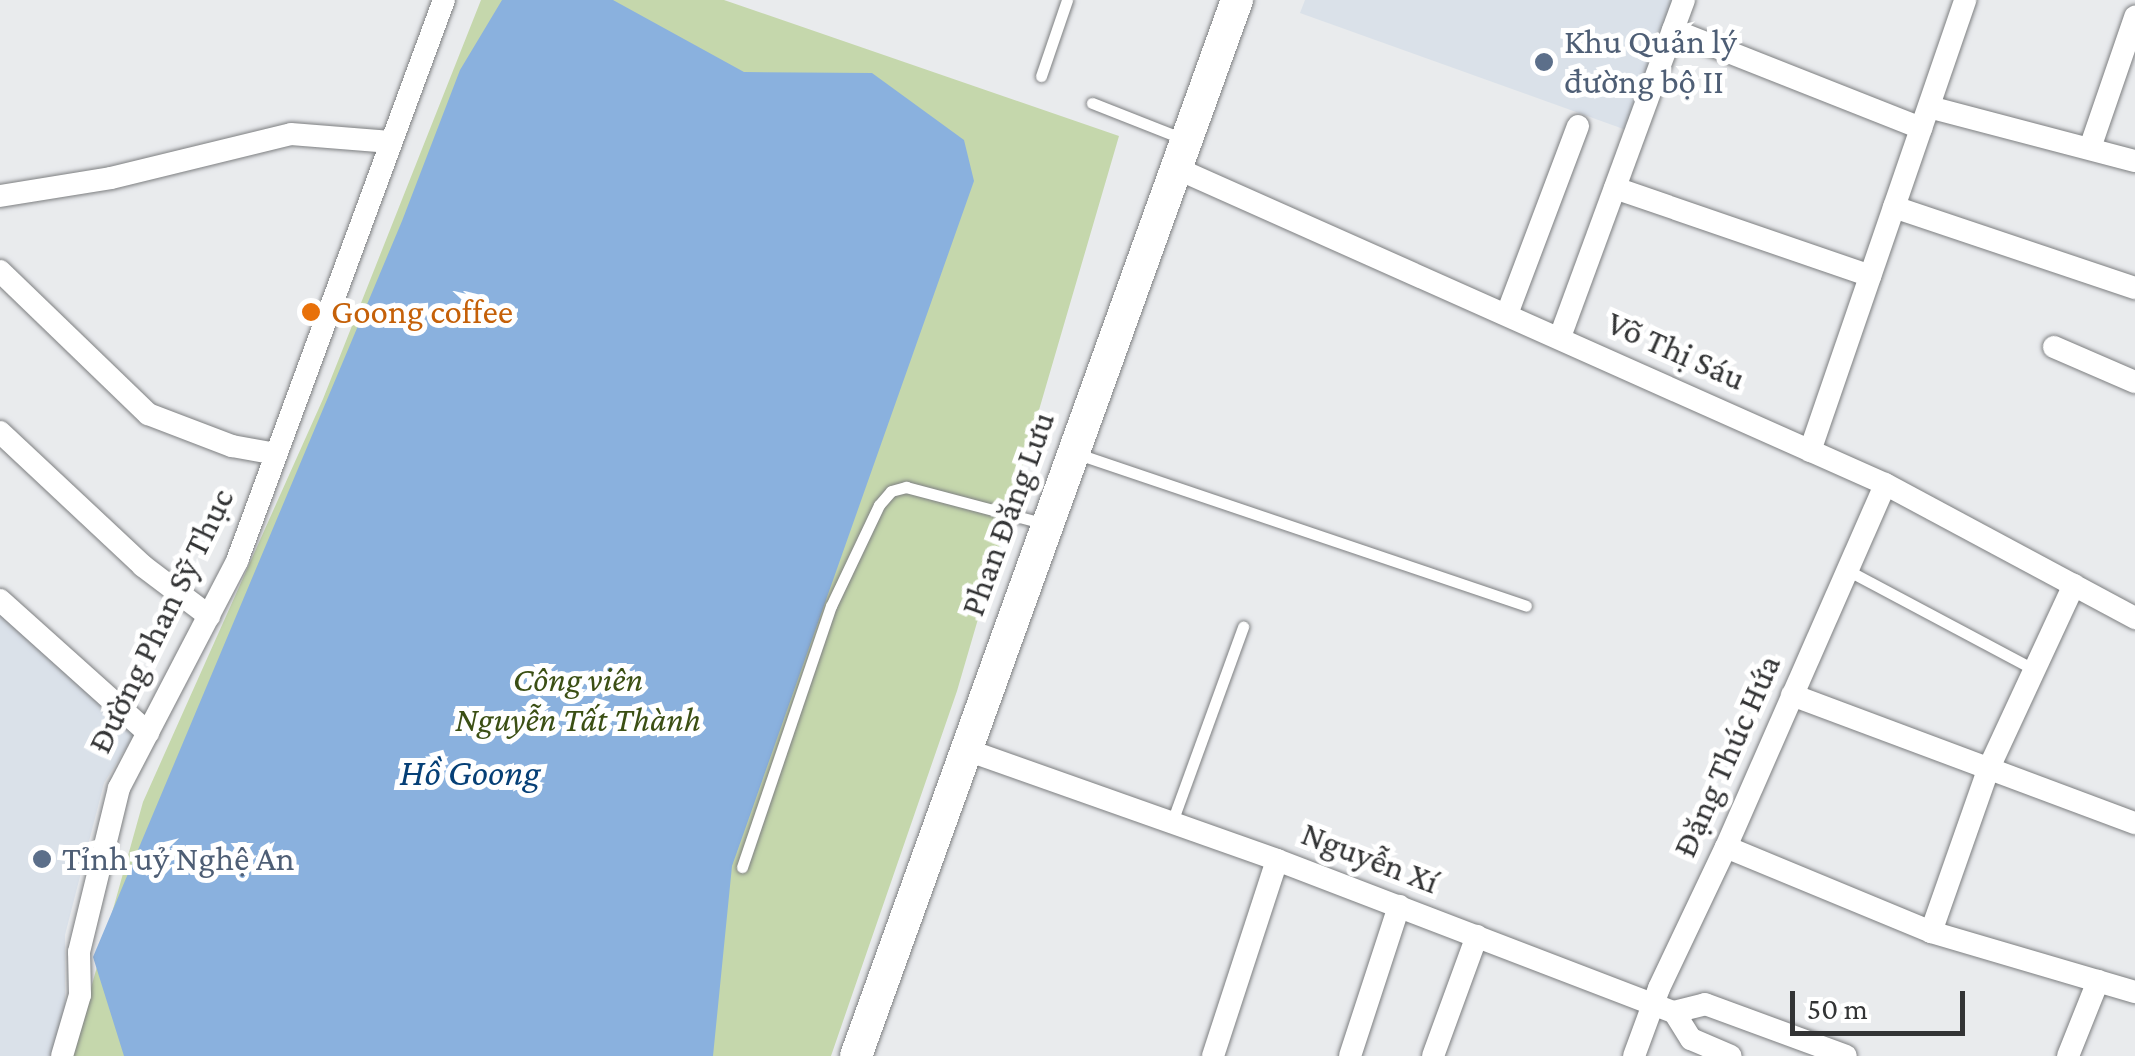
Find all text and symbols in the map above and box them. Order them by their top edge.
place label: Khu Quản lý đường bộ II [1564,21,1737,103]
marker: Khu Quản lý đường bộ II [1533,51,1555,73]
place label: Goong coffee [331,291,513,333]
marker: Goong coffee [300,301,322,323]
street label: Võ Thị Sáu [1600,302,1752,400]
street label: Phan Đăng Lưu [952,406,1064,622]
street label: Đường Phan Sỹ Thục [79,482,243,760]
street label: Đặng Thúc Hứa [1664,648,1790,864]
park label: Công viên Nguyễn Tất Thành [455,659,701,741]
water label: Hồ Goong [400,750,540,796]
street label: Nguyễn Xí [1295,813,1445,903]
place label: Tỉnh uỷ Nghệ An [62,838,295,880]
marker: Tỉnh uỷ Nghệ An [31,848,53,870]
scale bar [1795,971,1970,1033]
text: 50 m [1807,992,1868,1025]

